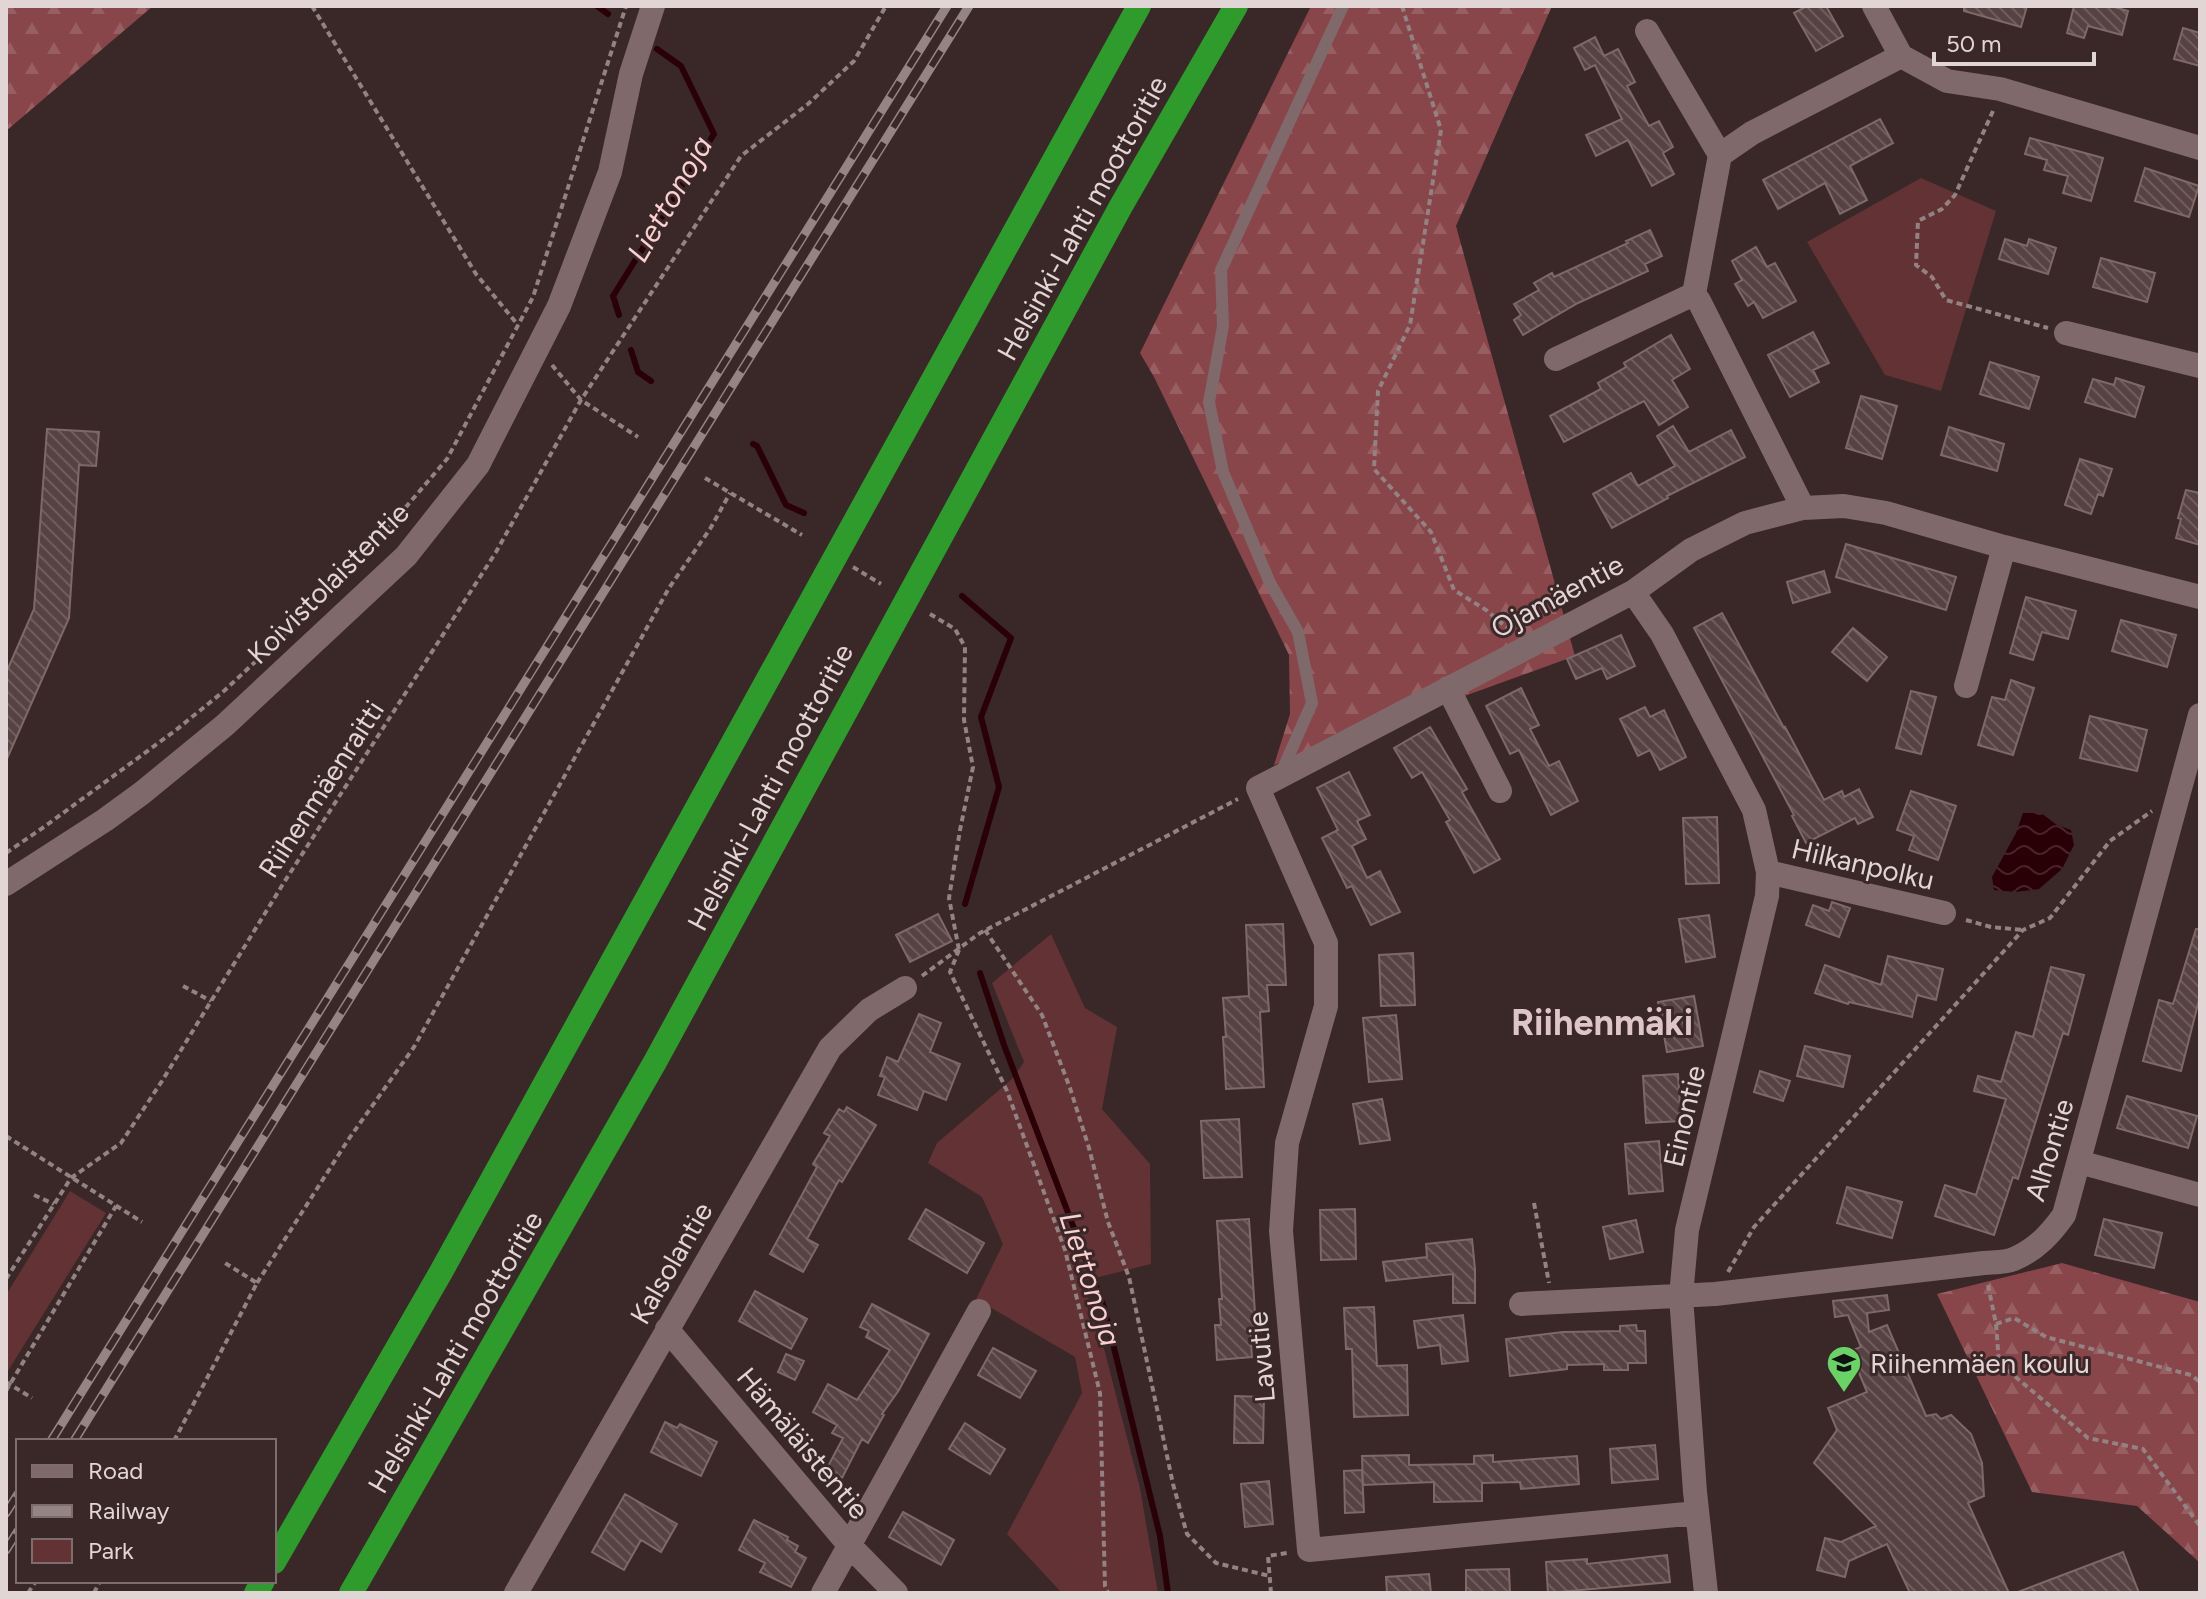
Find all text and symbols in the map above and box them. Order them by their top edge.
scale bar [1934,16,2094,66]
text: 50 m [1946,29,2002,58]
street label: Helsinki-Lahti moottoritie [990,70,1174,366]
water label: Liettonoja [619,129,720,268]
street label: Koivistolaistentie [240,495,416,671]
street label: Ojamäentie [1485,547,1629,645]
street label: Helsinki-Lahti moottoritie [680,638,860,936]
street label: Riihenmäenraitti [251,694,391,884]
street label: Hilkanpolku [1789,831,1937,897]
district label: Riihenmäki [1511,1001,1693,1044]
street label: Einontie [1656,1062,1712,1170]
street label: Alhontie [2017,1095,2081,1205]
street label: Kalsolantie [623,1196,719,1330]
street label: Helsinki-Lahti moottoritie [360,1205,550,1499]
water label: Liettonoja [1051,1207,1130,1351]
street label: Lavutie [1240,1310,1282,1404]
school or university icon: Riihenmäen koulu [1825,1344,1863,1394]
place label: Riihenmäen koulu [1870,1346,2090,1380]
street label: Hämäläistentie [730,1360,876,1526]
legend [16,1439,276,1583]
text: Road [88,1456,143,1485]
text: Railway [88,1496,170,1525]
text: Park [88,1536,134,1565]

